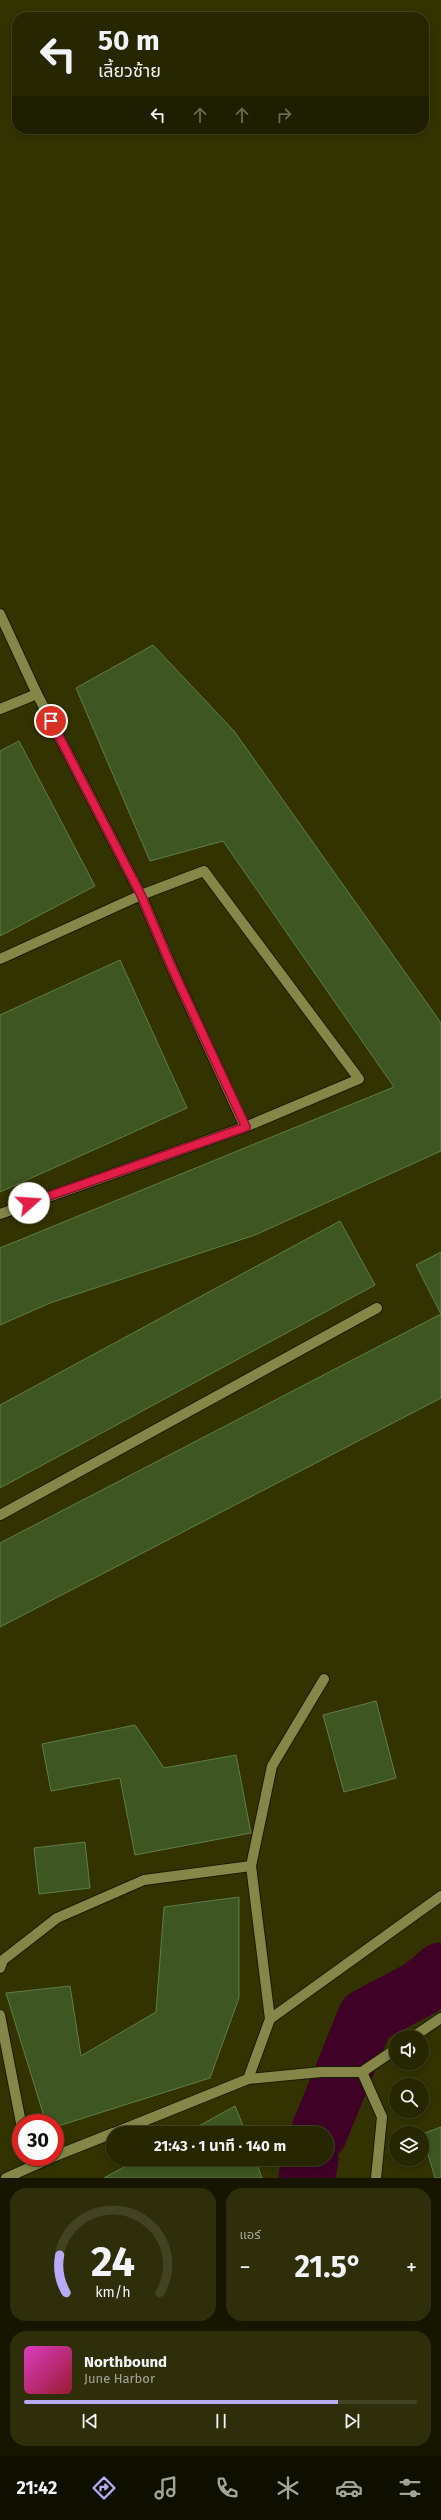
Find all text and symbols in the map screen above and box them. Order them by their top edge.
text: 50 m [98,24,160,57]
icon: left [32,28,84,80]
text: เลี้ยวซ้าย [98,60,161,82]
icon: left [147,104,169,126]
icon: ahead [189,104,211,126]
icon: ahead [231,104,253,126]
icon: right [273,104,295,126]
pin [34,704,68,738]
icon: arrive [40,710,62,732]
position arrow [8,1182,50,1224]
map controls [389,2030,429,2166]
button: sound [389,2030,429,2070]
button: search [389,2078,429,2118]
speed limit sign: 30 [12,2114,64,2166]
button: layers [389,2126,429,2166]
text: 21:43 · 1 นาที · 140 m [154,2137,286,2155]
text: แอร์ [240,2227,261,2242]
text: 24 [91,2236,135,2286]
text: 21.5° [294,2249,362,2285]
text: − [240,2254,251,2281]
text: + [406,2254,417,2281]
text: km/h [95,2283,130,2300]
text: Northbound [84,2353,167,2371]
text: June Harbor [84,2371,155,2386]
icon: previous [79,2410,101,2432]
icon: pause [210,2410,232,2432]
icon: next [341,2410,363,2432]
icon: directions [90,2474,118,2502]
icon: music [152,2474,180,2502]
icon: phone [213,2474,241,2502]
icon: climate [274,2474,302,2502]
icon: car [335,2474,363,2502]
icon: filters [396,2474,424,2502]
text: 21:42 [17,2477,57,2499]

